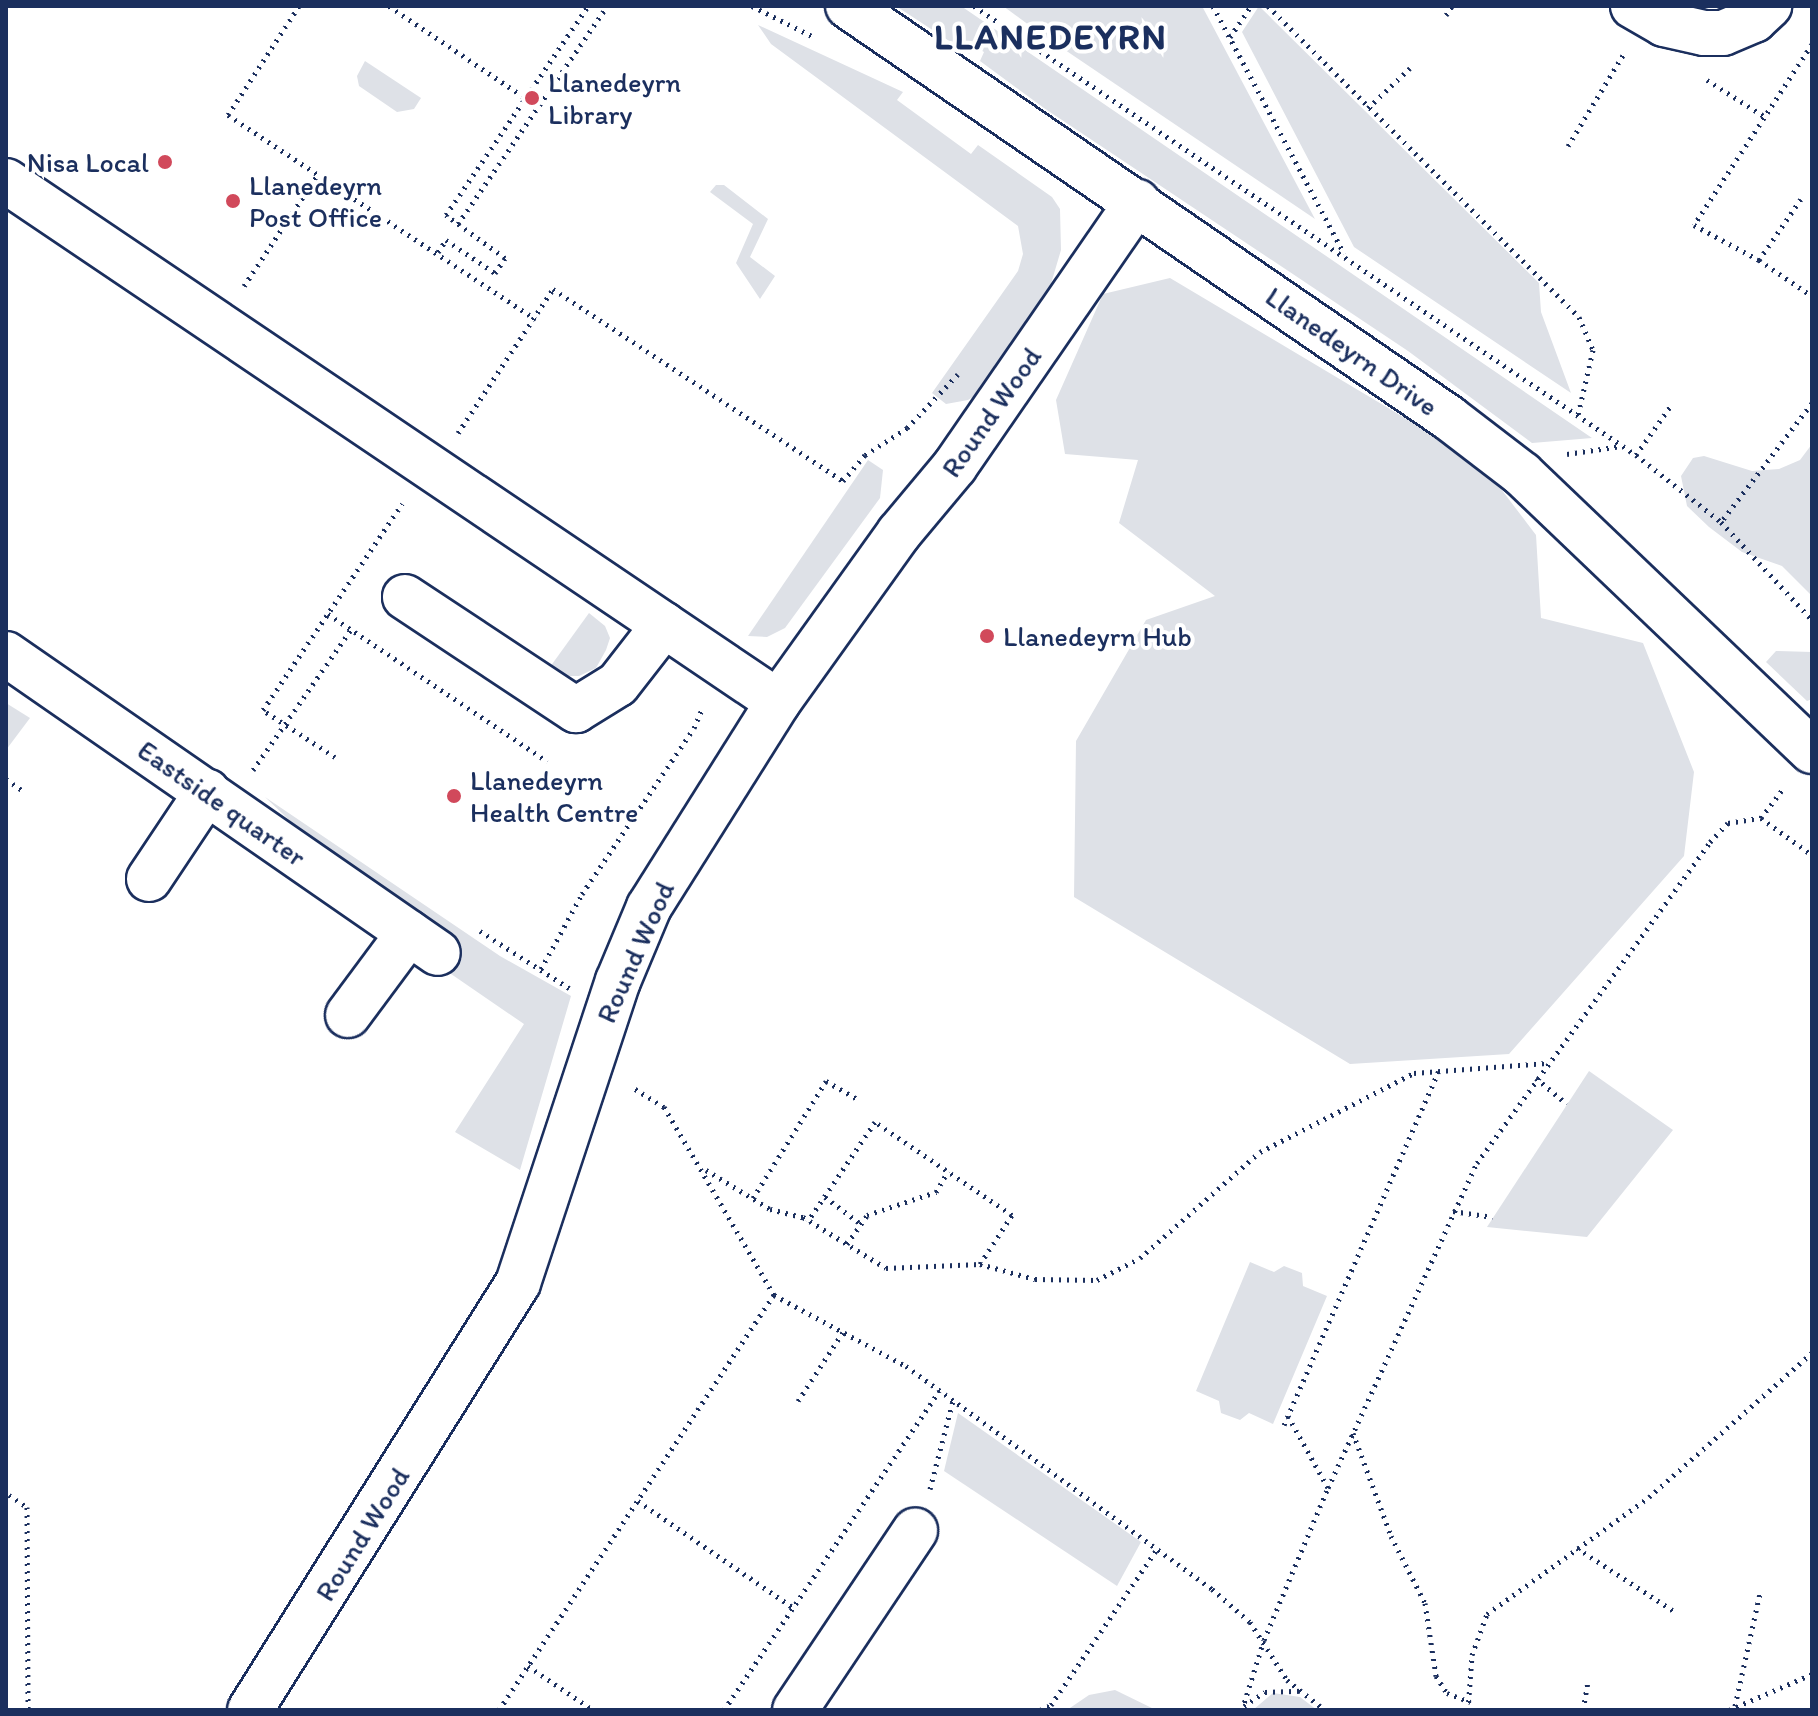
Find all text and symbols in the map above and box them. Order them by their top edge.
district label: LLANEDEYRN [934,15,1168,59]
place label: Llanedeyrn Library [548,65,681,131]
marker: Llanedeyrn Library [523,89,541,107]
place label: Nisa Local [27,145,149,179]
marker: Nisa Local [156,153,174,171]
place label: Llanedeyrn Post Office [249,168,382,234]
marker: Llanedeyrn Post Office [224,192,242,210]
street label: Llanedeyrn Drive [1259,279,1445,423]
street label: Round Wood [934,341,1048,483]
place label: Llanedeyrn Hub [1003,619,1192,653]
marker: Llanedeyrn Hub [978,627,996,645]
street label: Eastside quarter [132,733,312,873]
place label: Llanedeyrn Health Centre [470,763,638,829]
marker: Llanedeyrn Health Centre [445,787,463,805]
street label: Round Wood [589,876,681,1028]
street label: Round Wood [308,1461,416,1607]

